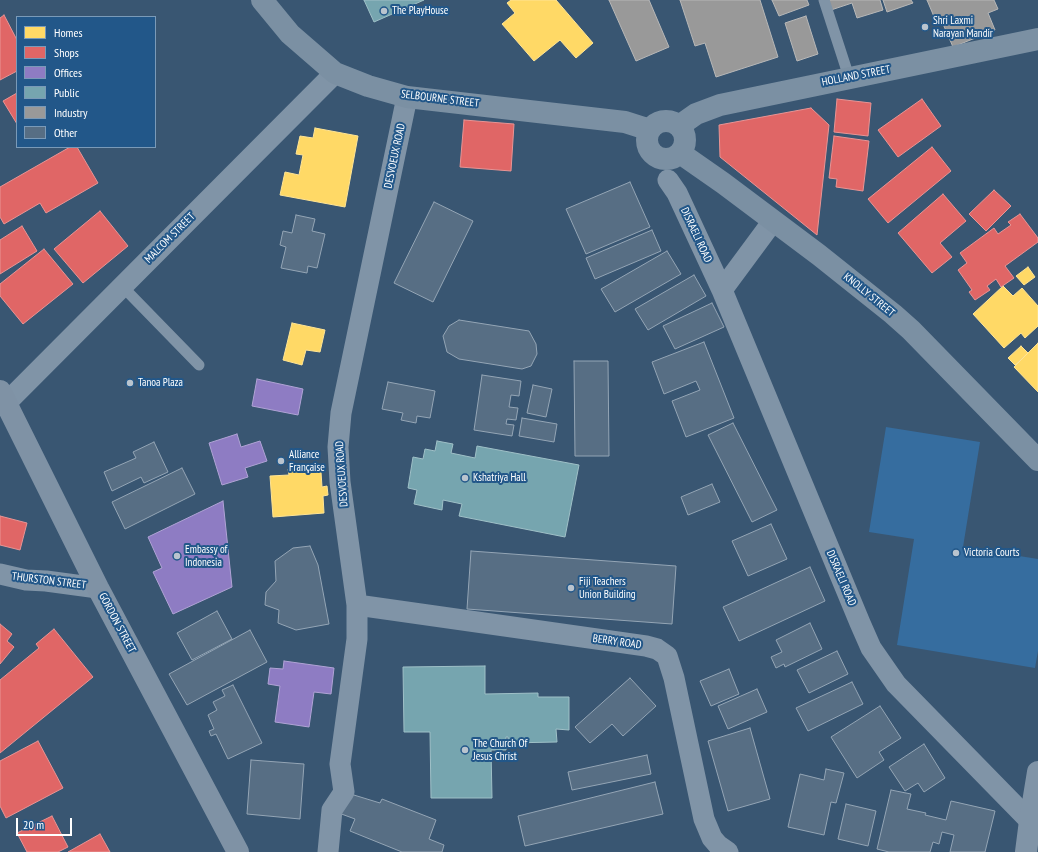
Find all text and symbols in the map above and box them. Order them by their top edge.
place label: The PlayHouse [392,4,448,18]
marker: The PlayHouse [379,6,389,16]
place label: Shri Laxmi Narayan Mandir [933,14,993,40]
legend [16,16,156,148]
marker: Shri Laxmi Narayan Mandir [920,22,930,32]
text: Homes [54,25,82,40]
text: Shops [54,45,79,60]
street label: HOLLAND STREET [821,63,891,89]
text: Offices [54,65,82,80]
text: Public [54,85,79,100]
street label: SELBOURNE STREET [400,88,480,110]
text: Industry [54,105,88,120]
street label: DESVOEUX ROAD [382,122,408,190]
text: Other [54,125,77,140]
street label: DISRAELI ROAD [678,205,714,265]
street label: MALCOM STREET [142,210,198,266]
street label: KNOLLY STREET [841,270,897,320]
place label: Tanoa Plaza [138,376,183,390]
marker: Tanoa Plaza [125,378,135,388]
street label: DESVOEUX ROAD [333,441,351,507]
place label: Alliance Française [289,448,325,474]
marker: Alliance Française [276,456,286,466]
place label: Kshatriya Hall [473,471,526,485]
marker: Kshatriya Hall [460,473,470,483]
place label: Embassy of Indonesia [185,543,227,569]
place label: Victoria Courts [964,546,1019,560]
street label: DISRAELI ROAD [823,548,859,608]
marker: Victoria Courts [951,548,961,558]
marker: Embassy of Indonesia [172,551,182,561]
street label: THURSTON STREET [11,570,87,592]
place label: Fiji Teachers Union Building [579,575,635,601]
marker: Fiji Teachers Union Building [566,583,576,593]
street label: GORDON STREET [96,591,138,655]
street label: BERRY ROAD [592,632,642,652]
place label: The Church Of Jesus Christ [473,737,527,763]
marker: The Church Of Jesus Christ [460,745,470,755]
scale bar [18,810,74,836]
text: 20 m [23,817,44,832]

